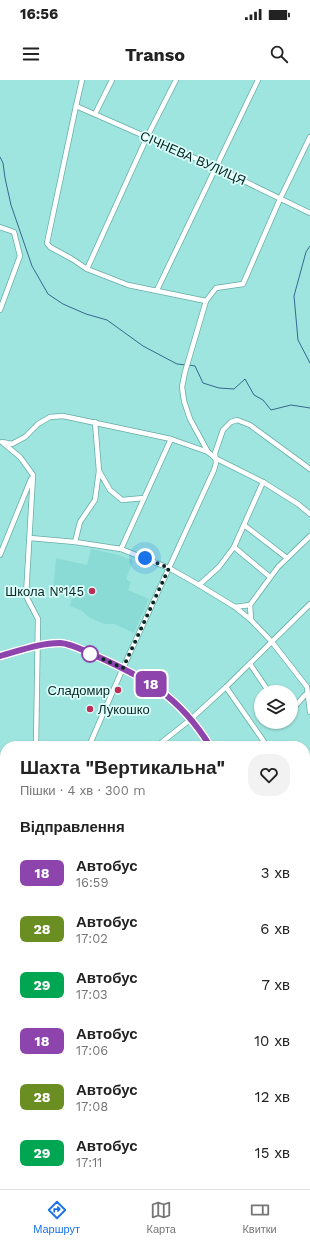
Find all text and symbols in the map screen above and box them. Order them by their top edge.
text: 16:56 [20,5,58,23]
icon: menu [20,43,42,65]
icon: search [268,43,290,65]
text: Transo [125,44,185,65]
street label: СІЧНЕВА ВУЛИЦЯ [138,128,248,188]
your location [135,548,155,568]
place label: Школа №145 [5,584,84,599]
marker: Школа №145 [87,586,97,596]
unlabelled marker [81,645,99,663]
line badge: 18 [133,671,169,697]
text: 18 [144,676,158,692]
place label: Сладомир [48,683,110,698]
marker: Сладомир [113,685,123,695]
map controls [254,685,298,729]
button: layers [254,685,298,729]
place label: Лукошко [98,702,150,717]
marker: Лукошко [85,704,95,714]
button: heart [248,754,290,796]
text: Шахта "Вертикальна" [20,756,225,779]
text: Пішки · 4 хв · 300 m [20,783,146,798]
text: Відправлення [20,818,125,836]
text: Автобус [76,857,138,875]
text: 3 хв [261,864,290,882]
text: 18 [35,865,49,881]
text: 16:59 [76,875,108,890]
text: Автобус [76,913,138,931]
text: 6 хв [260,920,290,938]
text: 28 [33,921,51,937]
text: 17:02 [76,931,108,946]
text: Автобус [76,969,138,987]
text: 7 хв [261,976,290,994]
text: 29 [34,977,50,993]
text: 17:03 [76,987,108,1002]
text: Автобус [76,1025,138,1043]
text: 10 хв [254,1032,290,1050]
text: 18 [35,1033,49,1049]
text: 17:06 [76,1043,108,1058]
text: Автобус [76,1081,138,1099]
text: 12 хв [255,1088,290,1106]
text: 28 [33,1089,51,1105]
text: 17:08 [76,1099,108,1114]
text: Автобус [76,1137,138,1155]
text: 15 хв [255,1144,290,1162]
text: 29 [34,1145,50,1161]
text: 17:11 [76,1155,102,1170]
tab: Маршрут [33,1199,80,1236]
tab: Карта [147,1199,176,1236]
tab: Квитки [242,1199,277,1236]

